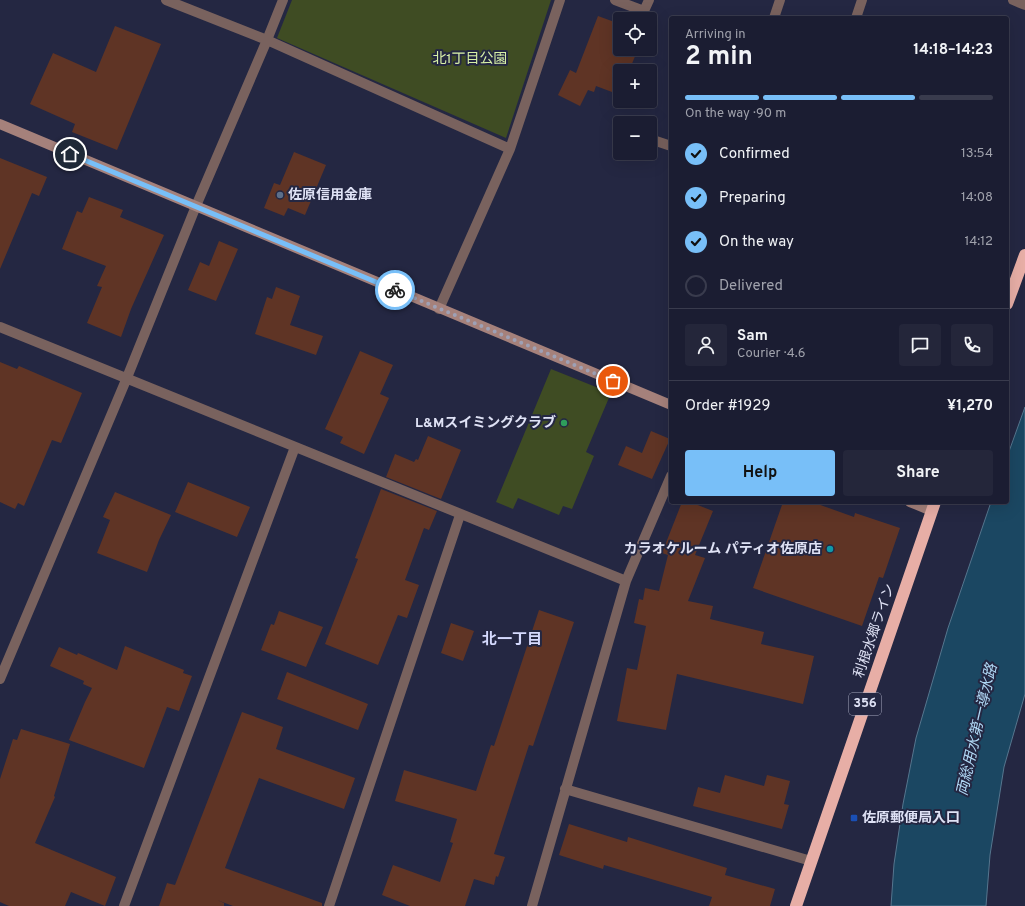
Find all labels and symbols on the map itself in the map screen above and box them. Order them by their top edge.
park label: 北1丁目公園 [432,50,508,68]
pin [53,137,87,171]
place label: 佐原信用金庫 [288,187,372,204]
marker: 佐原信用金庫 [275,190,285,200]
courier [375,270,415,310]
pin [596,364,630,398]
place label: L&Mスイミングクラブ [415,414,556,432]
marker: L&Mスイミングクラブ [559,418,569,428]
place label: カラオケルーム パティオ佐原店 [624,541,822,558]
marker: カラオケルーム パティオ佐原店 [825,544,835,554]
street label: 利根水郷ライン [851,582,899,680]
district label: 北一丁目 [482,631,542,650]
water label: 両総用水第一導水路 [954,660,1003,798]
road number: 356 [849,693,881,715]
place label: 佐原郵便局入口 [862,810,960,827]
marker: 佐原郵便局入口 [849,813,859,823]

